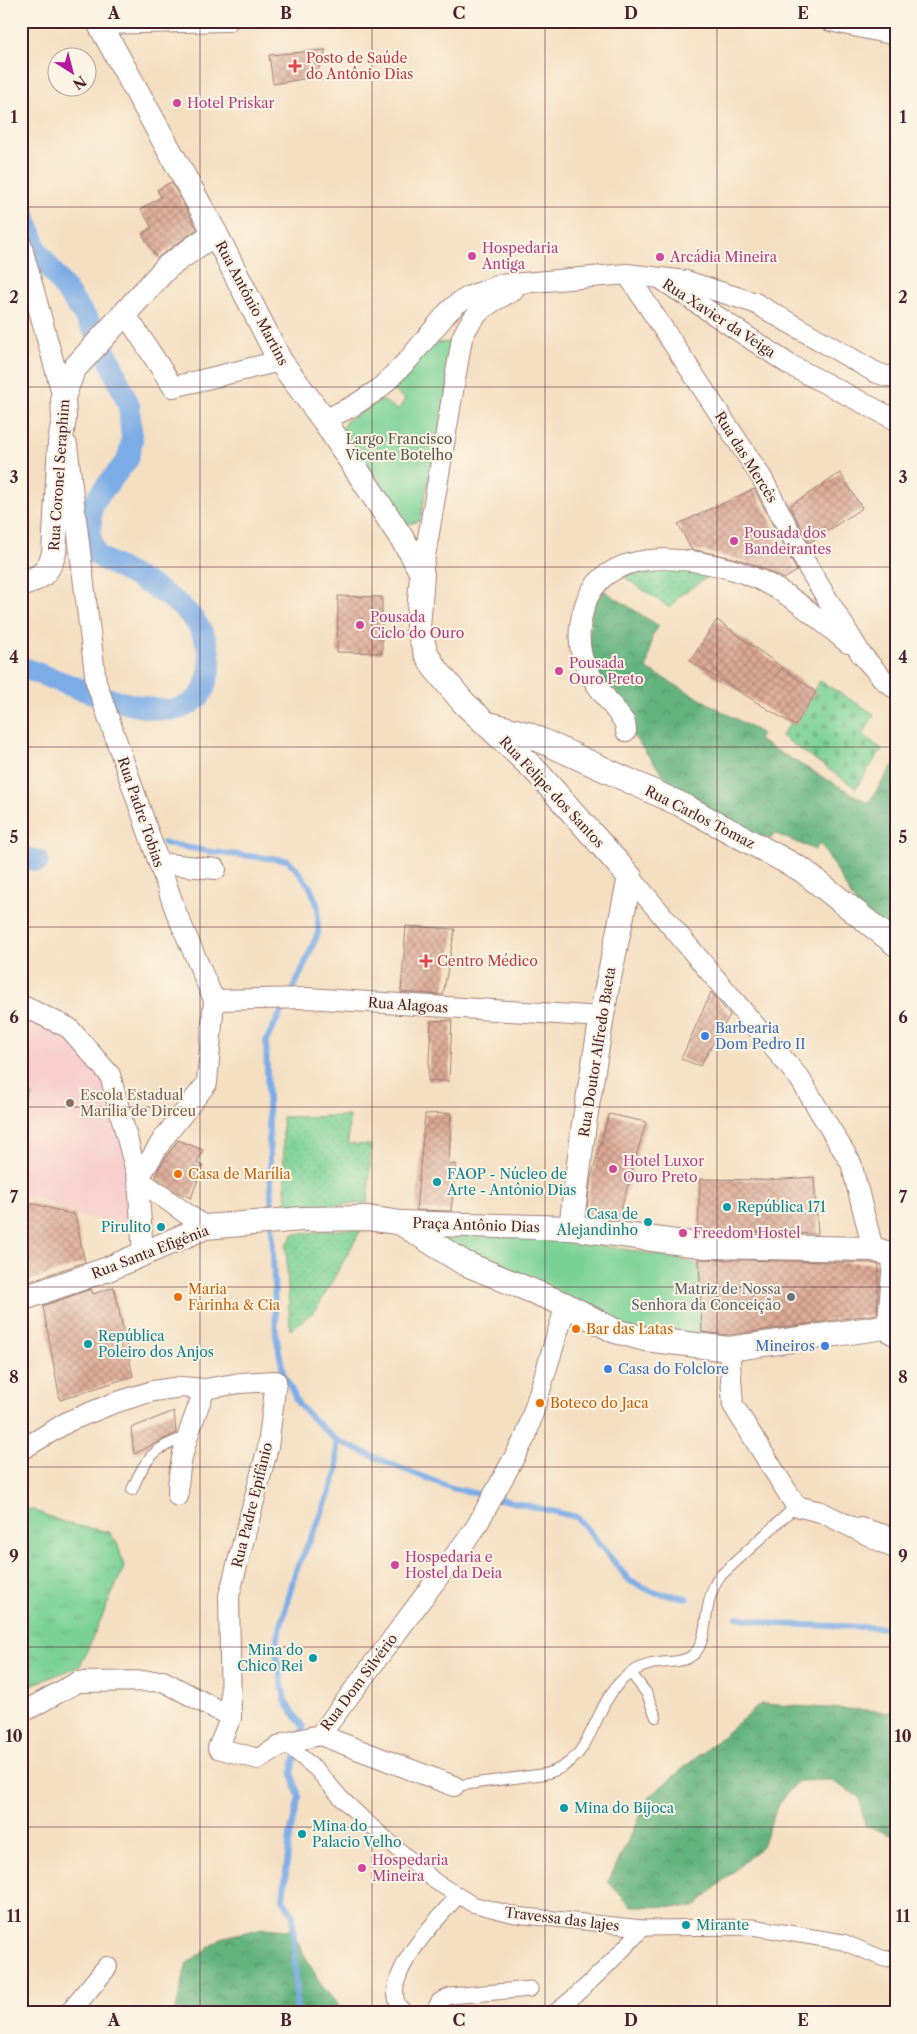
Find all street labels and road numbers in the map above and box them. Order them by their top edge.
street label: Rua Antônio Martins [212,238,292,368]
street label: Rua Xavier da Veiga [659,275,779,362]
street label: Rua Coronel Seraphim [45,398,73,552]
street label: Rua das Mercês [711,408,781,506]
street label: Rua Felipe dos Santos [496,733,608,851]
street label: Rua Padre Tobias [114,754,168,870]
street label: Rua Carlos Tomaz [642,781,758,853]
street label: Rua Doutor Alfredo Baeta [575,965,619,1138]
street label: Rua Alagoas [367,993,449,1017]
street label: Praça Antônio Dias [412,1214,540,1236]
street label: Rua Santa Efigênia [89,1221,212,1283]
street label: Rua Padre Epifânio [228,1440,276,1570]
street label: Rua Dom Silvério [317,1630,401,1734]
street label: Travessa das lajes [503,1903,621,1935]

